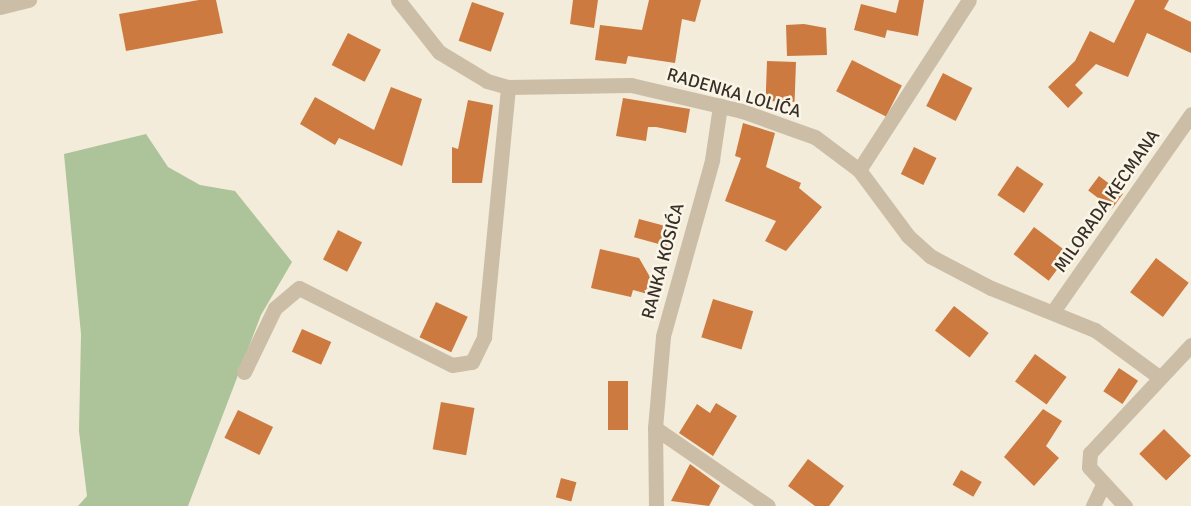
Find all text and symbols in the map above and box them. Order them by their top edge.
street label: RADENKA LOLIĆA [664,64,804,122]
street label: MILORADA KECMANA [1050,126,1164,276]
street label: RANKA KOSIĆA [637,201,689,321]

